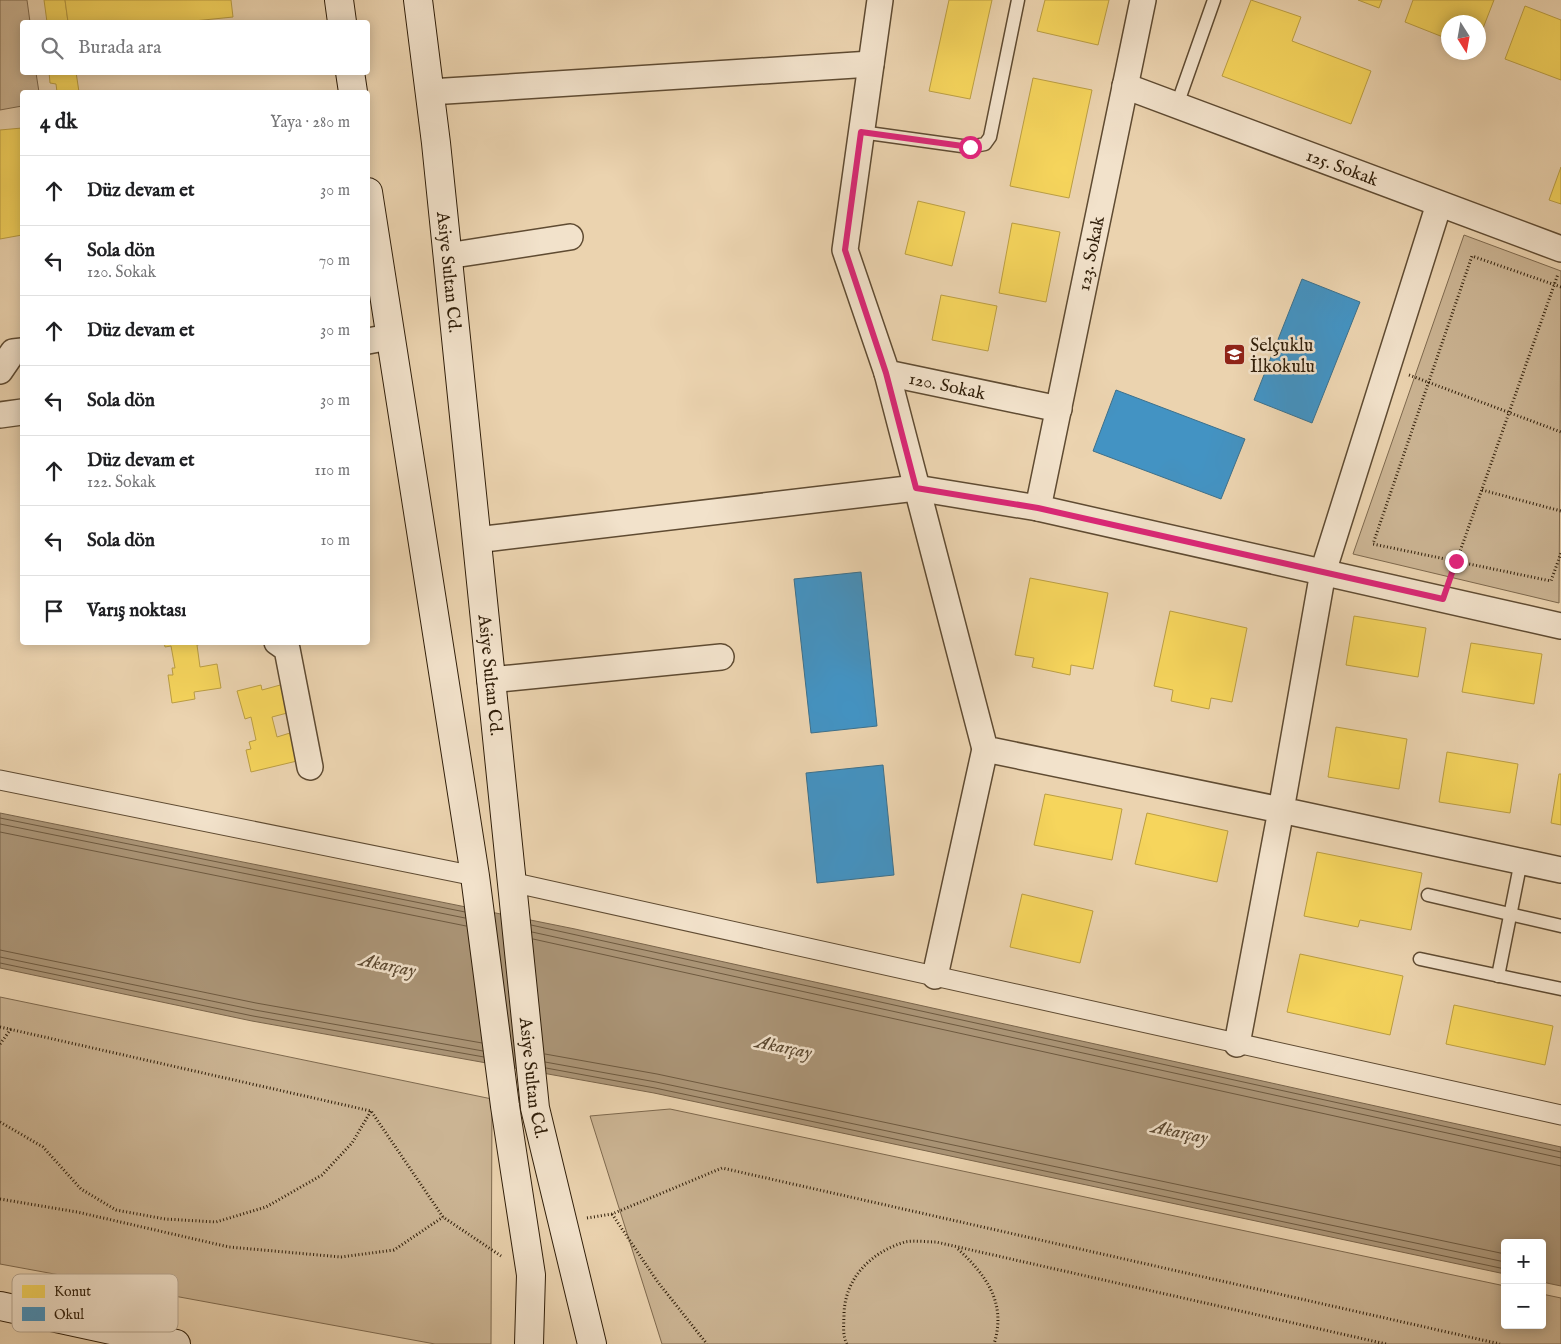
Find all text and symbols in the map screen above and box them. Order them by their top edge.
north arrow [1441,15,1486,60]
search box [20,20,370,75]
icon: search [38,34,66,62]
text: Burada ara [78,36,162,60]
text: 4 dk [40,109,77,136]
text: Yaya · 280 m [270,113,350,133]
route start [959,136,982,159]
street label: 125. Sokak [1302,145,1381,193]
icon: ahead [40,177,68,205]
text: Düz devam et [87,179,195,203]
text: 30 m [320,181,350,201]
street label: Asiye Sultan Cd. [430,210,465,334]
street label: 123. Sokak [1073,214,1111,293]
text: Sola dön [87,239,155,263]
icon: left [40,247,68,275]
text: 70 m [319,251,350,271]
text: 120. Sokak [87,263,156,283]
icon: ahead [40,317,68,345]
text: Düz devam et [87,319,195,343]
text: 30 m [320,321,350,341]
place label: Selçuklu İlkokulu [1250,335,1315,379]
school or university icon: Selçuklu İlkokulu [1222,343,1246,367]
street label: 120. Sokak [907,368,988,406]
icon: left [40,387,68,415]
text: Sola dön [87,389,155,413]
text: 30 m [320,391,350,411]
text: Düz devam et [87,449,195,473]
icon: ahead [40,457,68,485]
text: 110 m [314,461,350,481]
text: 122. Sokak [87,473,156,493]
icon: left [40,527,68,555]
text: Sola dön [87,529,155,553]
text: 10 m [320,531,350,551]
route end [1445,550,1468,573]
icon: arrive [40,597,68,625]
text: Varış noktası [87,599,186,623]
street label: Asiye Sultan Cd. [471,613,507,737]
water label: Akarçay [355,948,419,984]
street label: Asiye Sultan Cd. [513,1015,552,1141]
water label: Akarçay [751,1030,815,1066]
water label: Akarçay [1147,1115,1211,1151]
map controls [1501,1239,1546,1329]
button: + [1501,1239,1546,1284]
legend [12,1274,178,1332]
text: Konut [54,1283,91,1301]
button: − [1501,1284,1546,1329]
text: Okul [54,1306,84,1324]

